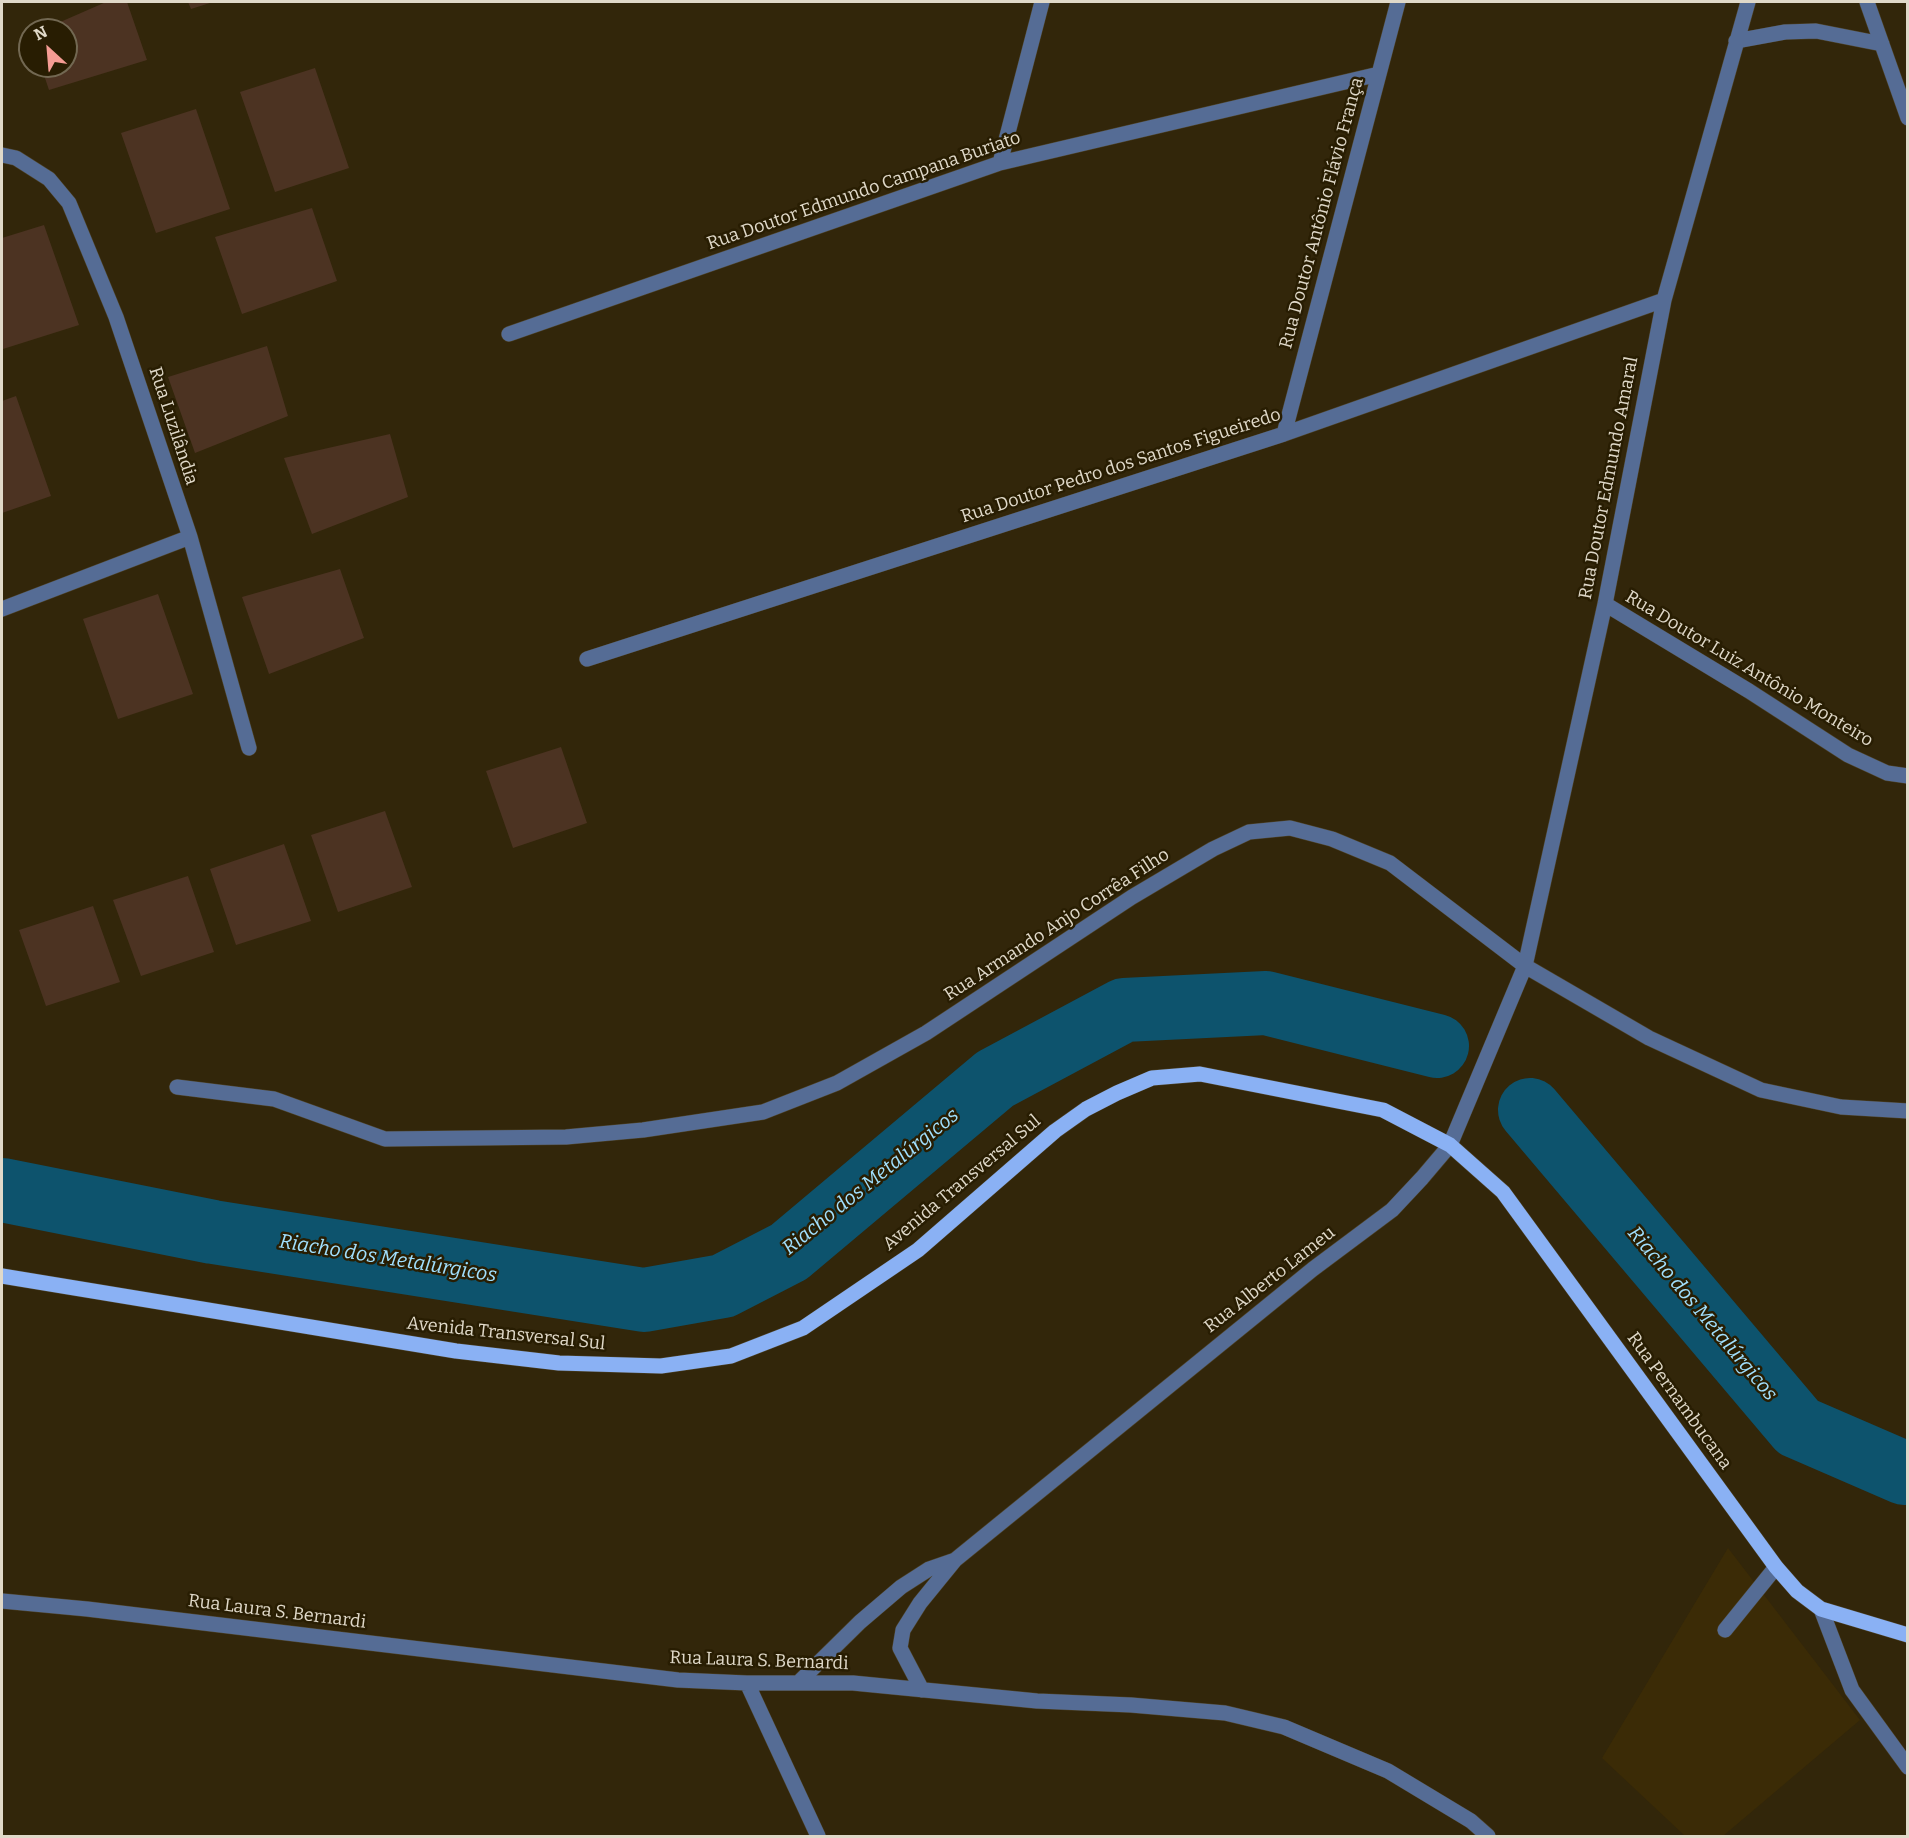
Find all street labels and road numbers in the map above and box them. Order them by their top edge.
street label: Rua Doutor Antônio Flávio França [1275,75,1369,351]
street label: Rua Doutor Edmundo Campana Buriato [704,127,1024,255]
street label: Rua Doutor Edmundo Amaral [1575,355,1643,601]
street label: Rua Luzilândia [144,364,202,488]
street label: Rua Doutor Pedro dos Santos Figueiredo [958,404,1284,528]
street label: Rua Doutor Luiz Antônio Monteiro [1621,586,1877,752]
street label: Rua Armando Anjo Corrêa Filho [940,844,1174,1006]
street label: Avenida Transversal Sul [879,1111,1045,1255]
street label: Rua Alberto Lameu [1200,1222,1340,1338]
street label: Avenida Transversal Sul [406,1313,606,1355]
street label: Rua Pernambucana [1622,1328,1736,1474]
street label: Rua Laura S. Bernardi [187,1590,367,1634]
street label: Rua Laura S. Bernardi [669,1647,849,1675]

